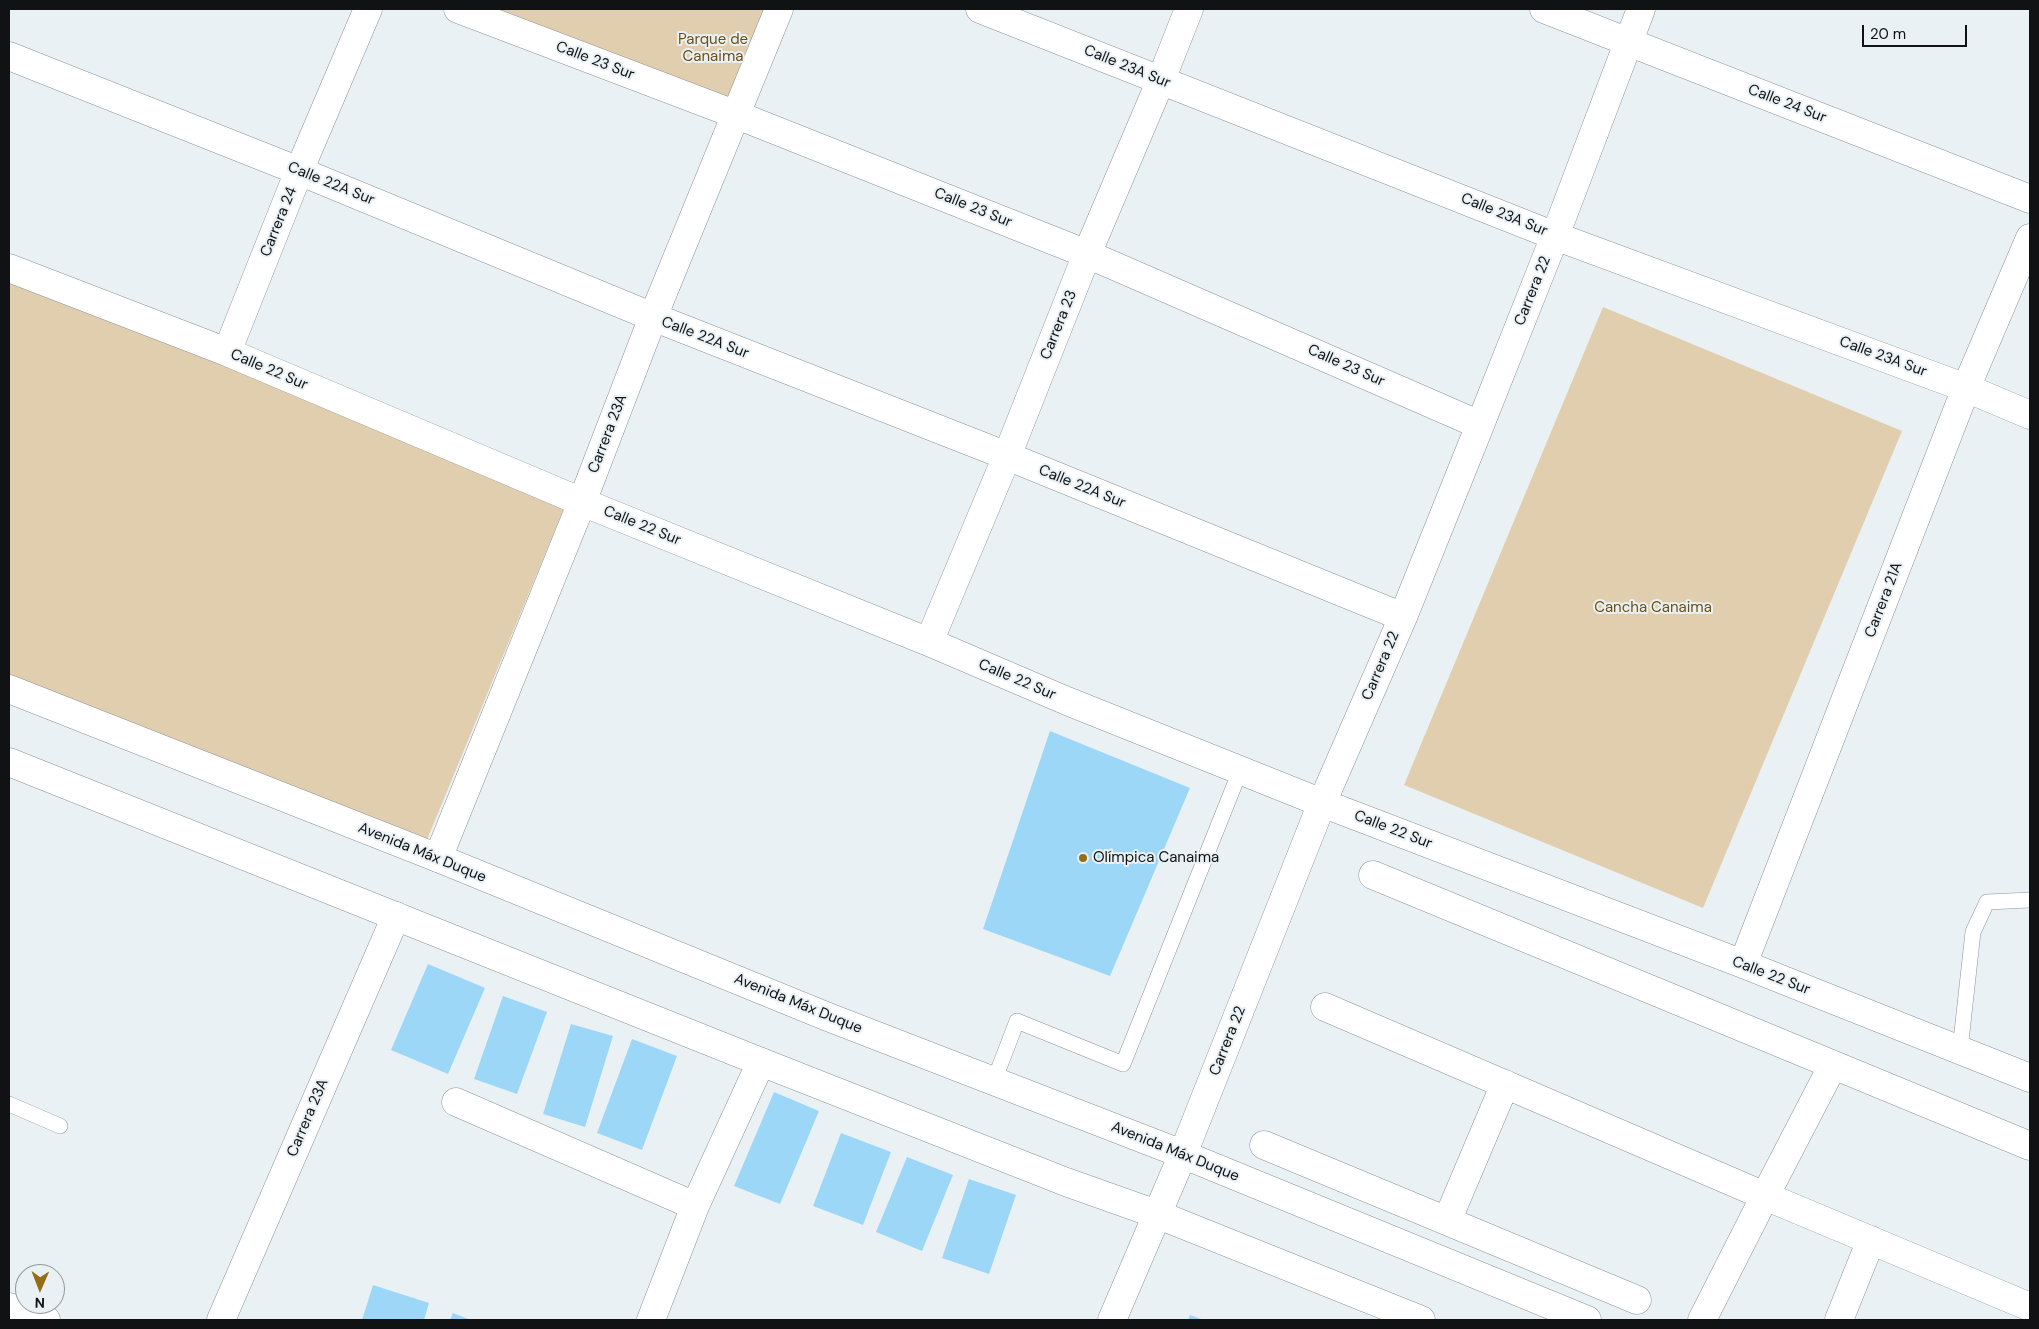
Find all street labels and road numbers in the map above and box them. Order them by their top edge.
street label: Calle 23 Sur [553,38,637,84]
street label: Calle 23A Sur [1081,41,1173,93]
street label: Calle 24 Sur [1745,81,1829,127]
street label: Calle 22A Sur [285,158,377,210]
street label: Calle 23 Sur [931,184,1015,232]
street label: Carrera 24 [257,185,301,259]
street label: Calle 23A Sur [1458,189,1550,241]
street label: Carrera 22 [1511,254,1555,328]
street label: Carrera 23 [1037,288,1081,362]
street label: Calle 22A Sur [659,313,751,363]
street label: Calle 23A Sur [1837,333,1929,381]
street label: Calle 23 Sur [1305,341,1387,391]
street label: Calle 22 Sur [228,346,310,394]
street label: Carrera 23A [585,392,631,476]
street label: Calle 22A Sur [1036,461,1128,513]
street label: Calle 22 Sur [601,502,683,550]
street label: Carrera 21A [1861,560,1907,640]
street label: Carrera 22 [1358,629,1404,703]
street label: Calle 22 Sur [976,656,1058,704]
street label: Calle 22 Sur [1351,807,1435,853]
street label: Avenida Máx Duque [355,819,489,887]
street label: Calle 22 Sur [1729,953,1813,999]
street label: Avenida Máx Duque [731,970,865,1038]
street label: Carrera 22 [1206,1004,1250,1078]
street label: Carrera 23A [284,1076,332,1160]
street label: Avenida Máx Duque [1108,1118,1242,1186]

